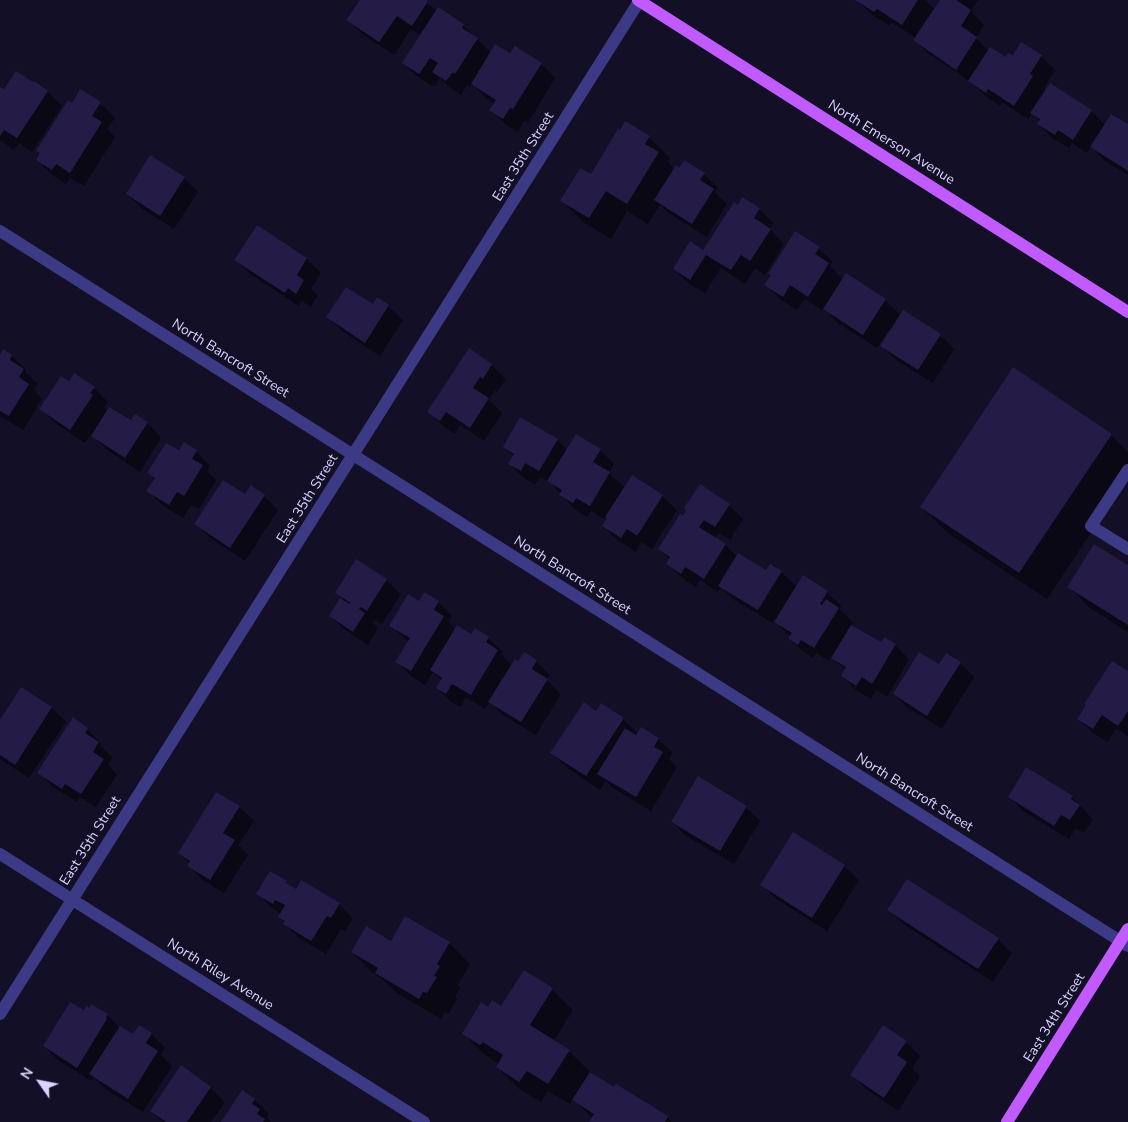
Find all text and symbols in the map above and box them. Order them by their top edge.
street label: North Emerson Avenue [825,97,957,189]
street label: East 35th Street [490,109,558,205]
street label: North Bancroft Street [168,316,292,402]
street label: East 35th Street [274,451,342,547]
street label: North Bancroft Street [510,533,634,619]
street label: North Bancroft Street [852,750,976,836]
street label: East 35th Street [57,793,125,889]
street label: North Riley Avenue [164,935,276,1015]
street label: East 34th Street [1021,970,1089,1066]
north arrow [15,1057,65,1107]
text: N [16,1064,38,1083]

